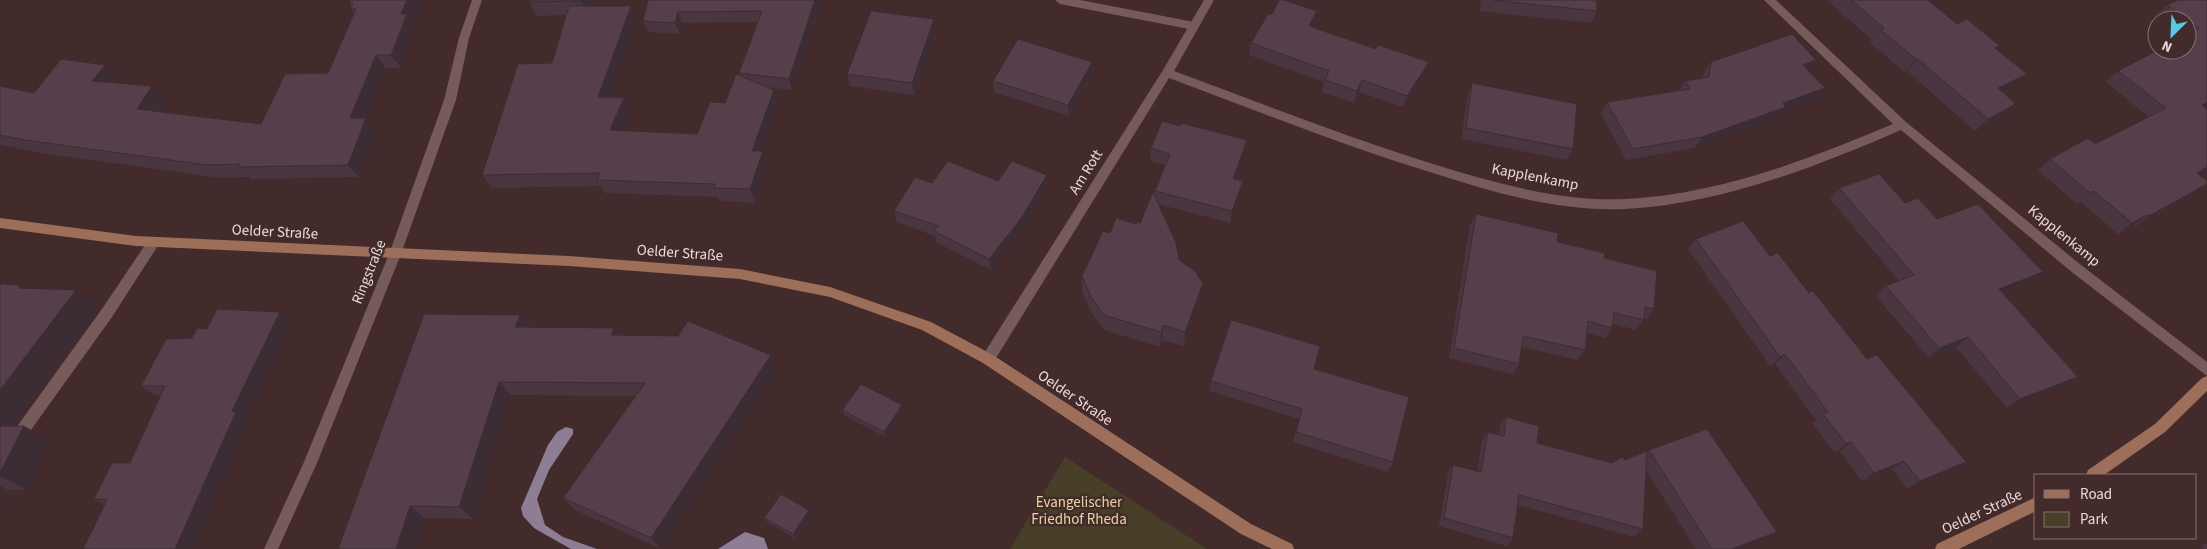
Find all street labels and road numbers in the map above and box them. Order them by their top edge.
street label: Am Rott [1064,145,1108,199]
street label: Kapplenkamp [1490,158,1580,196]
street label: Kapplenkamp [2023,200,2105,272]
street label: Oelder Straße [231,219,319,245]
street label: Ringstraße [347,237,391,307]
street label: Oelder Straße [636,240,724,266]
street label: Oelder Straße [1033,365,1117,431]
street label: Oelder Straße [1938,484,2026,540]

